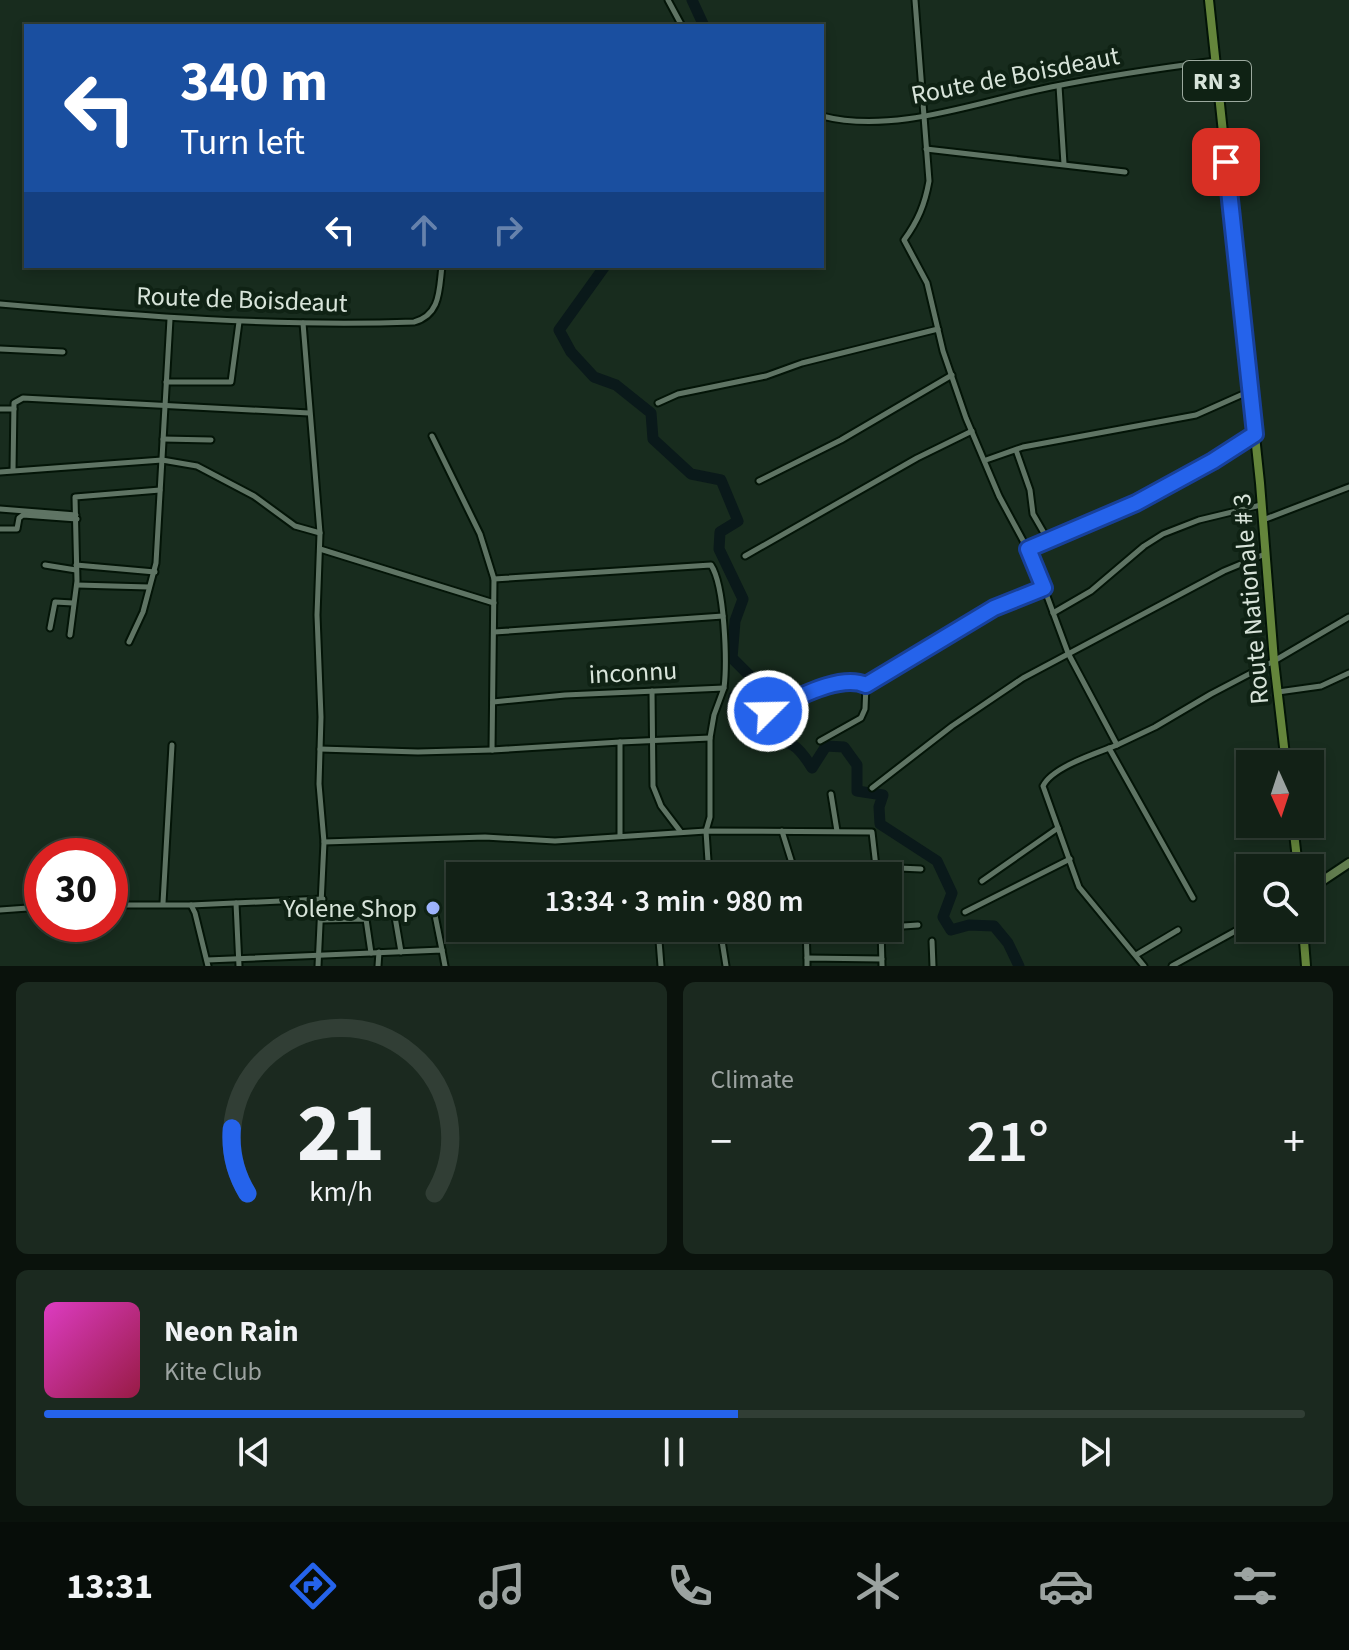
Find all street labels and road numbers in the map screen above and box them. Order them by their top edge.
street label: Route de Boisdeaut [908,37,1123,114]
road number: RN 3 [1183,61,1251,101]
street label: Route de Boisdeaut [136,277,349,322]
street label: Route Nationale # 3 [1223,492,1278,706]
street label: inconnu [588,652,678,693]

